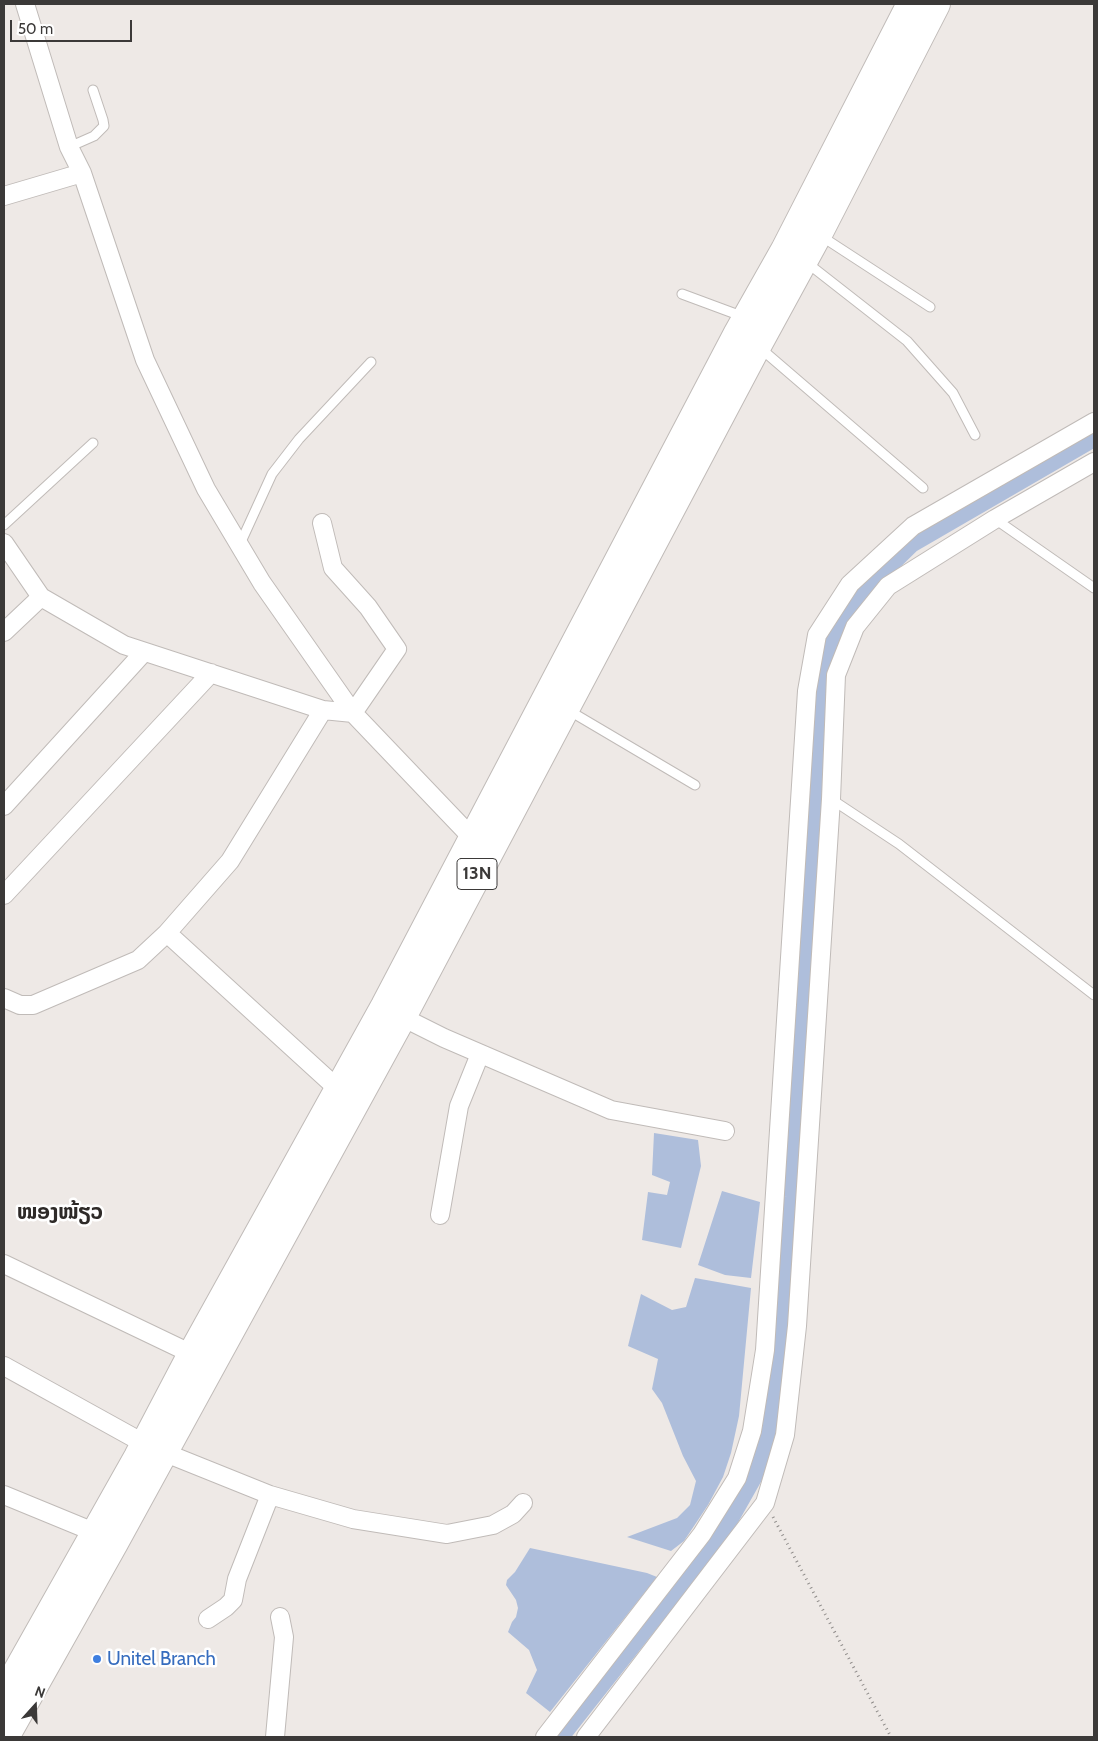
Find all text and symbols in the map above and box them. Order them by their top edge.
scale bar [12,10,135,42]
text: 50 m [18,20,53,38]
road number: 13N [457,859,497,890]
district label: ໜອງໜ້ຽວ [17,1200,103,1226]
place label: Unitel Branch [107,1648,216,1670]
marker: Unitel Branch [91,1653,103,1665]
north arrow [10,1681,60,1731]
text: N [32,1682,48,1702]

